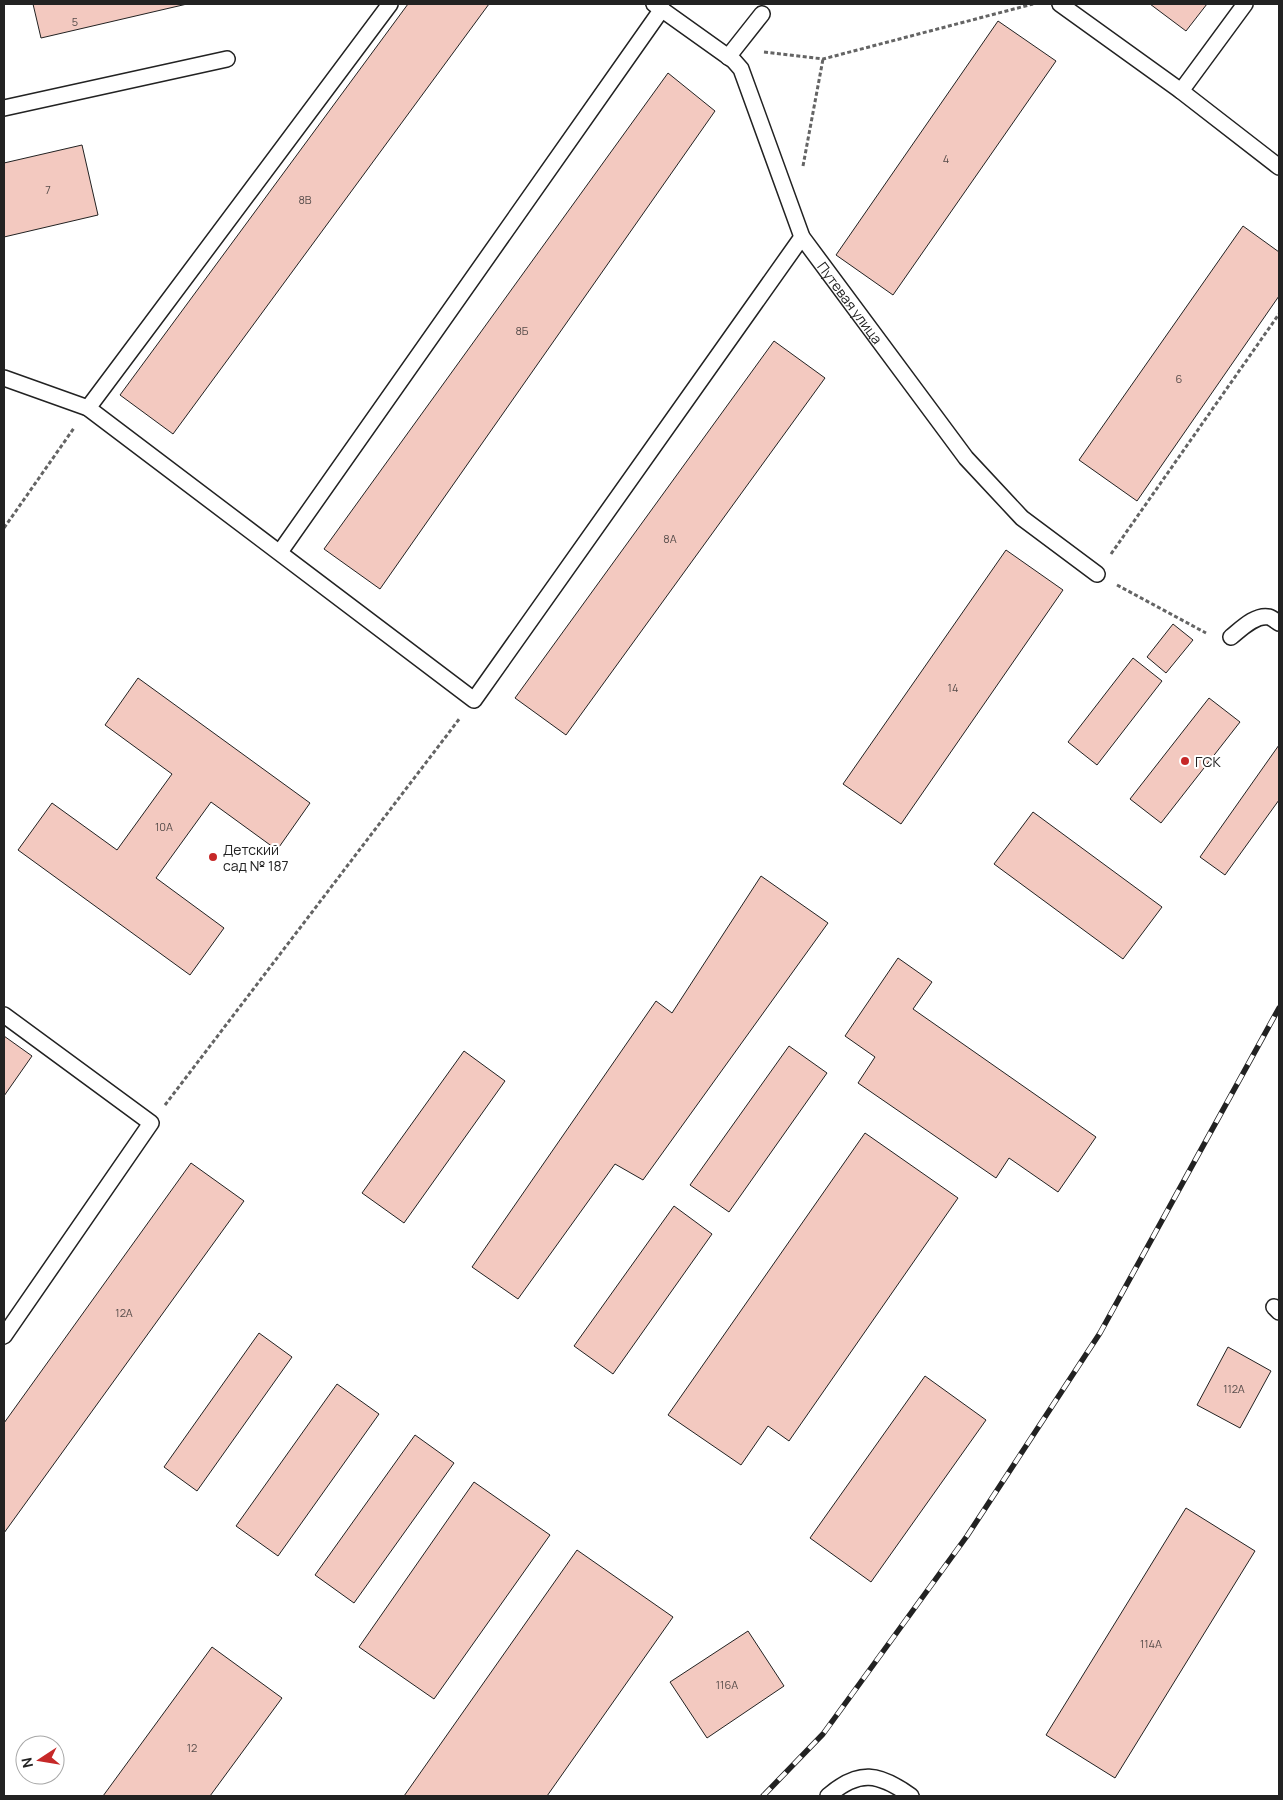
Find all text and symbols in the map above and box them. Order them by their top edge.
house number: 5 [72,14,78,29]
house number: 4 [943,151,949,166]
house number: 7 [45,182,51,197]
house number: 8В [298,192,312,207]
street label: Путевая улица [814,257,887,347]
house number: 8Б [515,323,529,338]
house number: 6 [1176,371,1183,386]
house number: 8А [663,531,677,546]
house number: 14 [948,680,958,695]
place label: ГСК [1195,752,1221,771]
marker: ГСК [1179,755,1191,767]
house number: 10А [155,819,173,834]
place label: Детский сад № 187 [223,840,289,875]
marker: Детский сад № 187 [207,851,219,863]
house number: 12А [115,1305,133,1320]
house number: 112А [1223,1381,1245,1396]
house number: 114А [1140,1636,1162,1651]
house number: 116А [716,1677,738,1692]
north arrow [15,1735,65,1785]
house number: 12 [187,1740,197,1755]
text: N [16,1756,37,1770]

